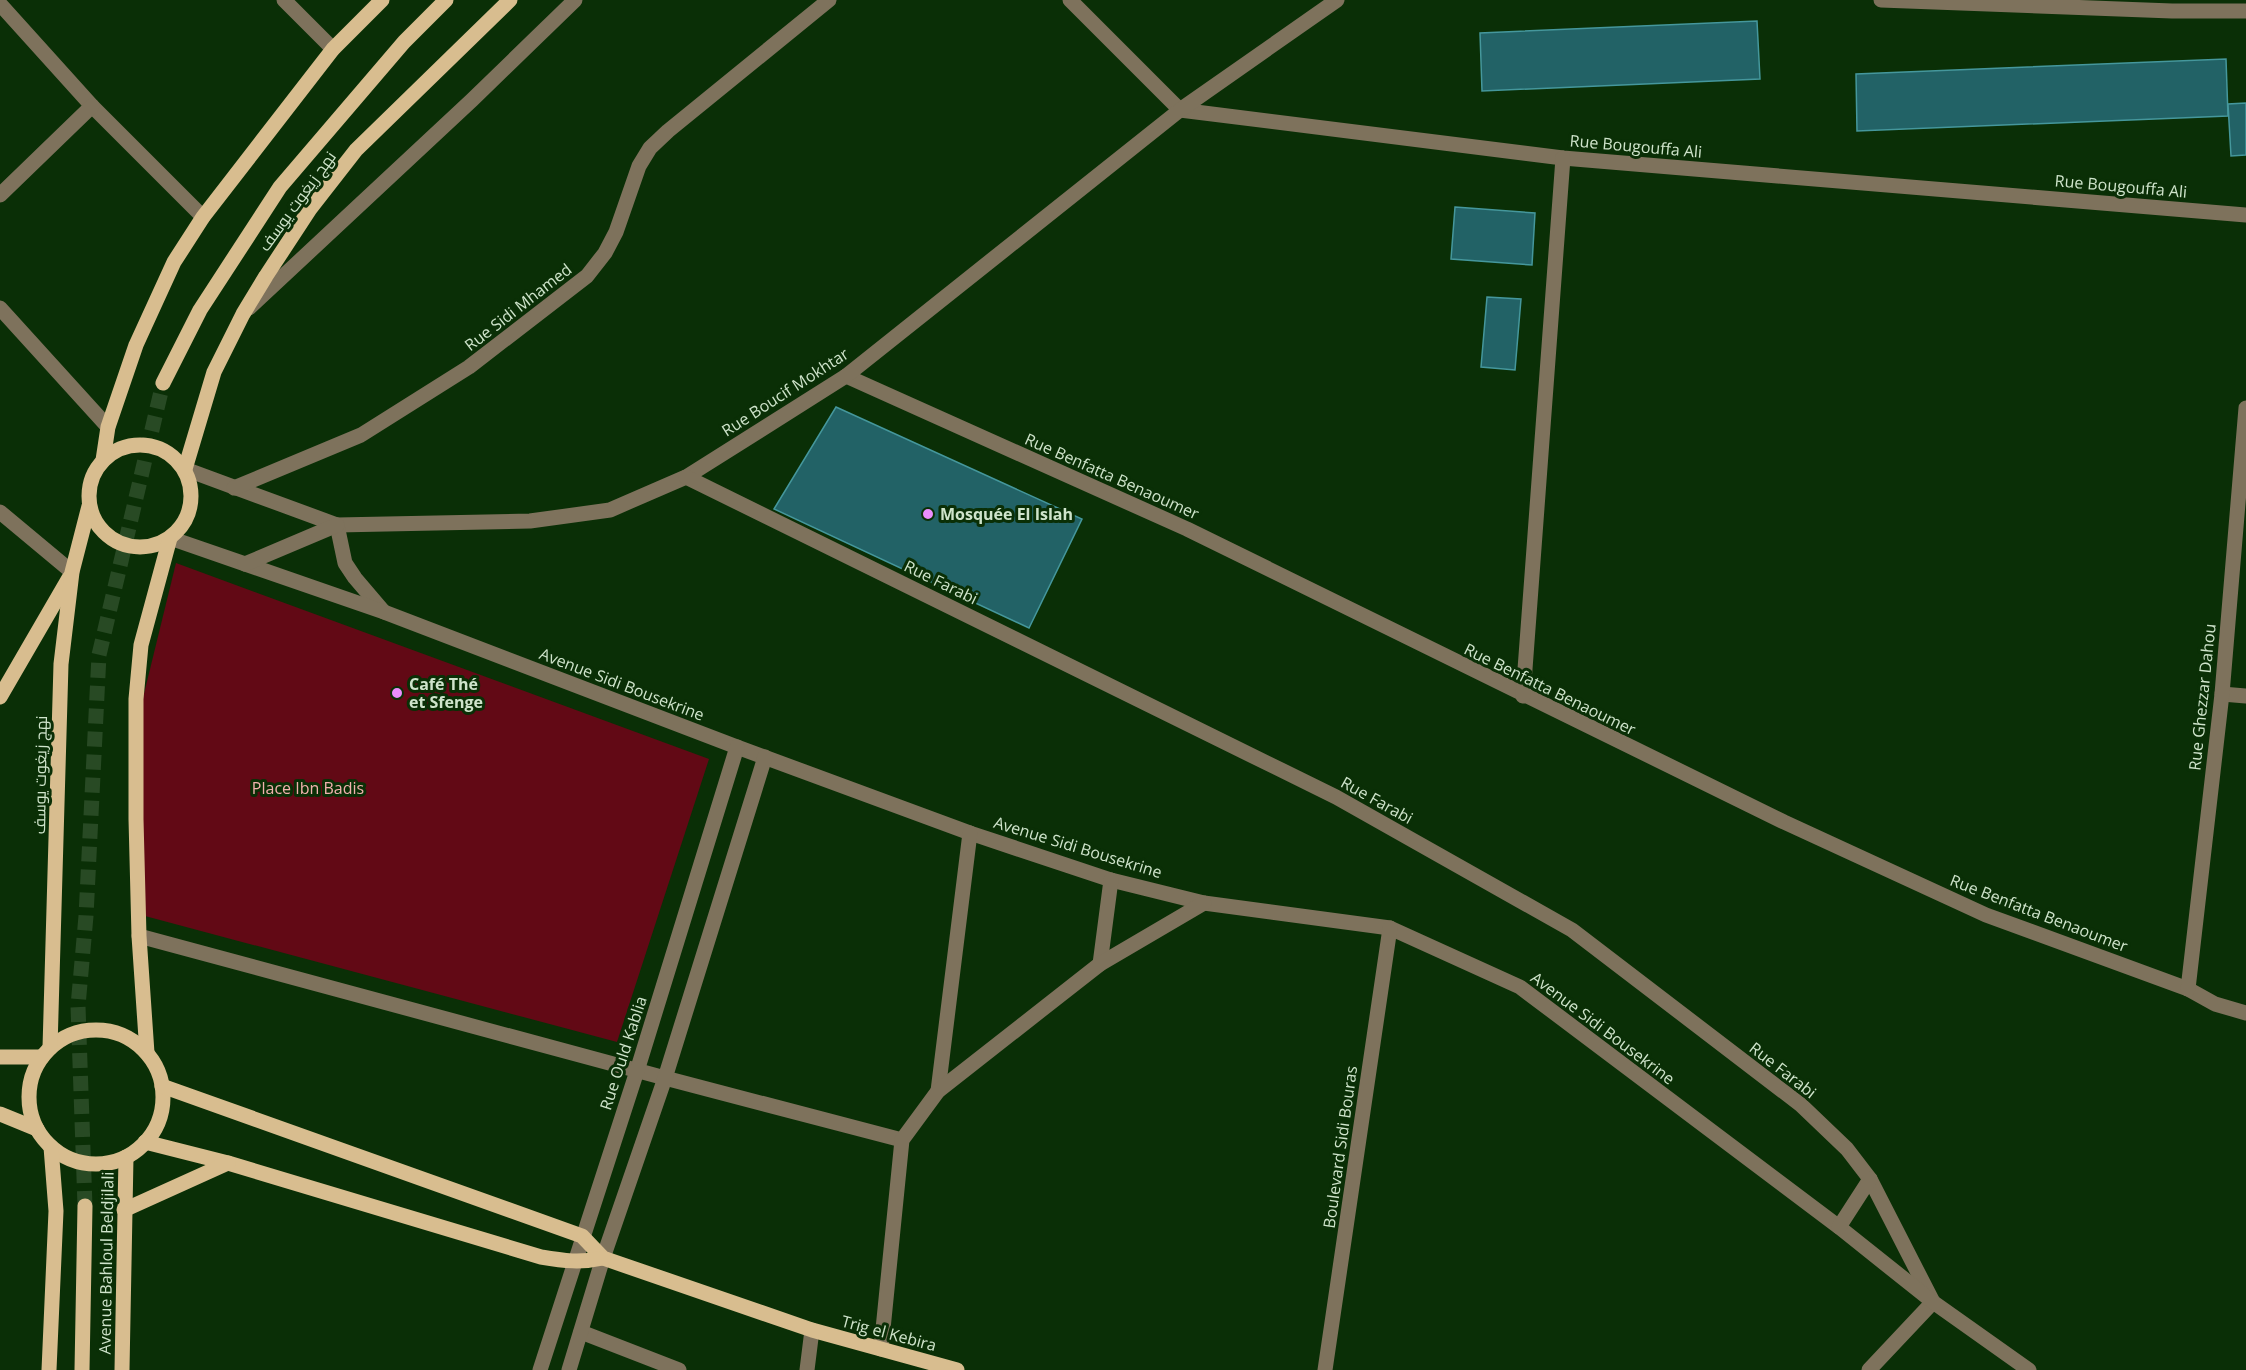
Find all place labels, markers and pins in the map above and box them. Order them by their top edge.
place label: Mosquée El Islah [940,503,1073,525]
marker: Mosquée El Islah [921,507,935,521]
place label: Café Thé et Sfenge [409,673,483,713]
marker: Café Thé et Sfenge [390,686,404,700]

